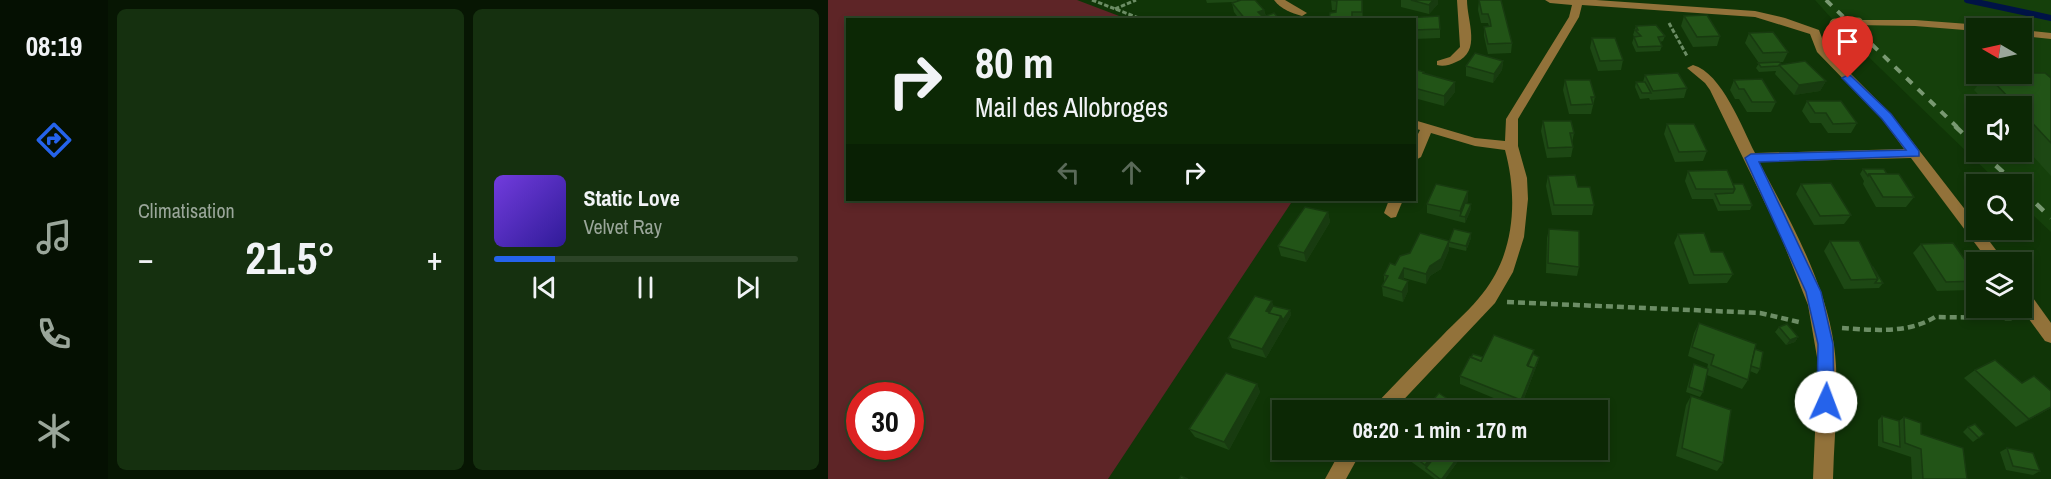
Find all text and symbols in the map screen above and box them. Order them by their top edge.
pin [1822,16,1873,78]
north arrow [1966,18,2032,84]
map controls [1966,18,2032,318]
icon: arrive [1831,25,1864,58]
text: 08:19 [26,28,82,64]
text: 80 m [975,35,1054,91]
icon: right [876,42,954,120]
text: Mail des Allobroges [975,89,1168,125]
button: sound [1966,96,2032,162]
icon: directions [33,119,75,161]
icon: left [1052,156,1085,189]
icon: ahead [1115,156,1148,189]
icon: right [1178,156,1211,189]
button: search [1966,174,2032,240]
text: Static Love [584,183,680,213]
text: Climatisation [138,197,235,224]
text: Velvet Ray [584,213,662,240]
icon: music [33,216,75,258]
text: 21.5° [245,227,335,288]
text: − [138,236,154,280]
text: + [427,236,442,280]
button: layers [1966,252,2032,318]
icon: previous [528,271,561,304]
icon: pause [629,271,662,304]
icon: next [731,271,764,304]
icon: phone [33,313,75,355]
position arrow [1794,370,1858,434]
speed limit sign: 30 [846,382,924,460]
icon: climate [33,410,75,452]
text: 08:20 · 1 min · 170 m [1353,415,1527,445]

